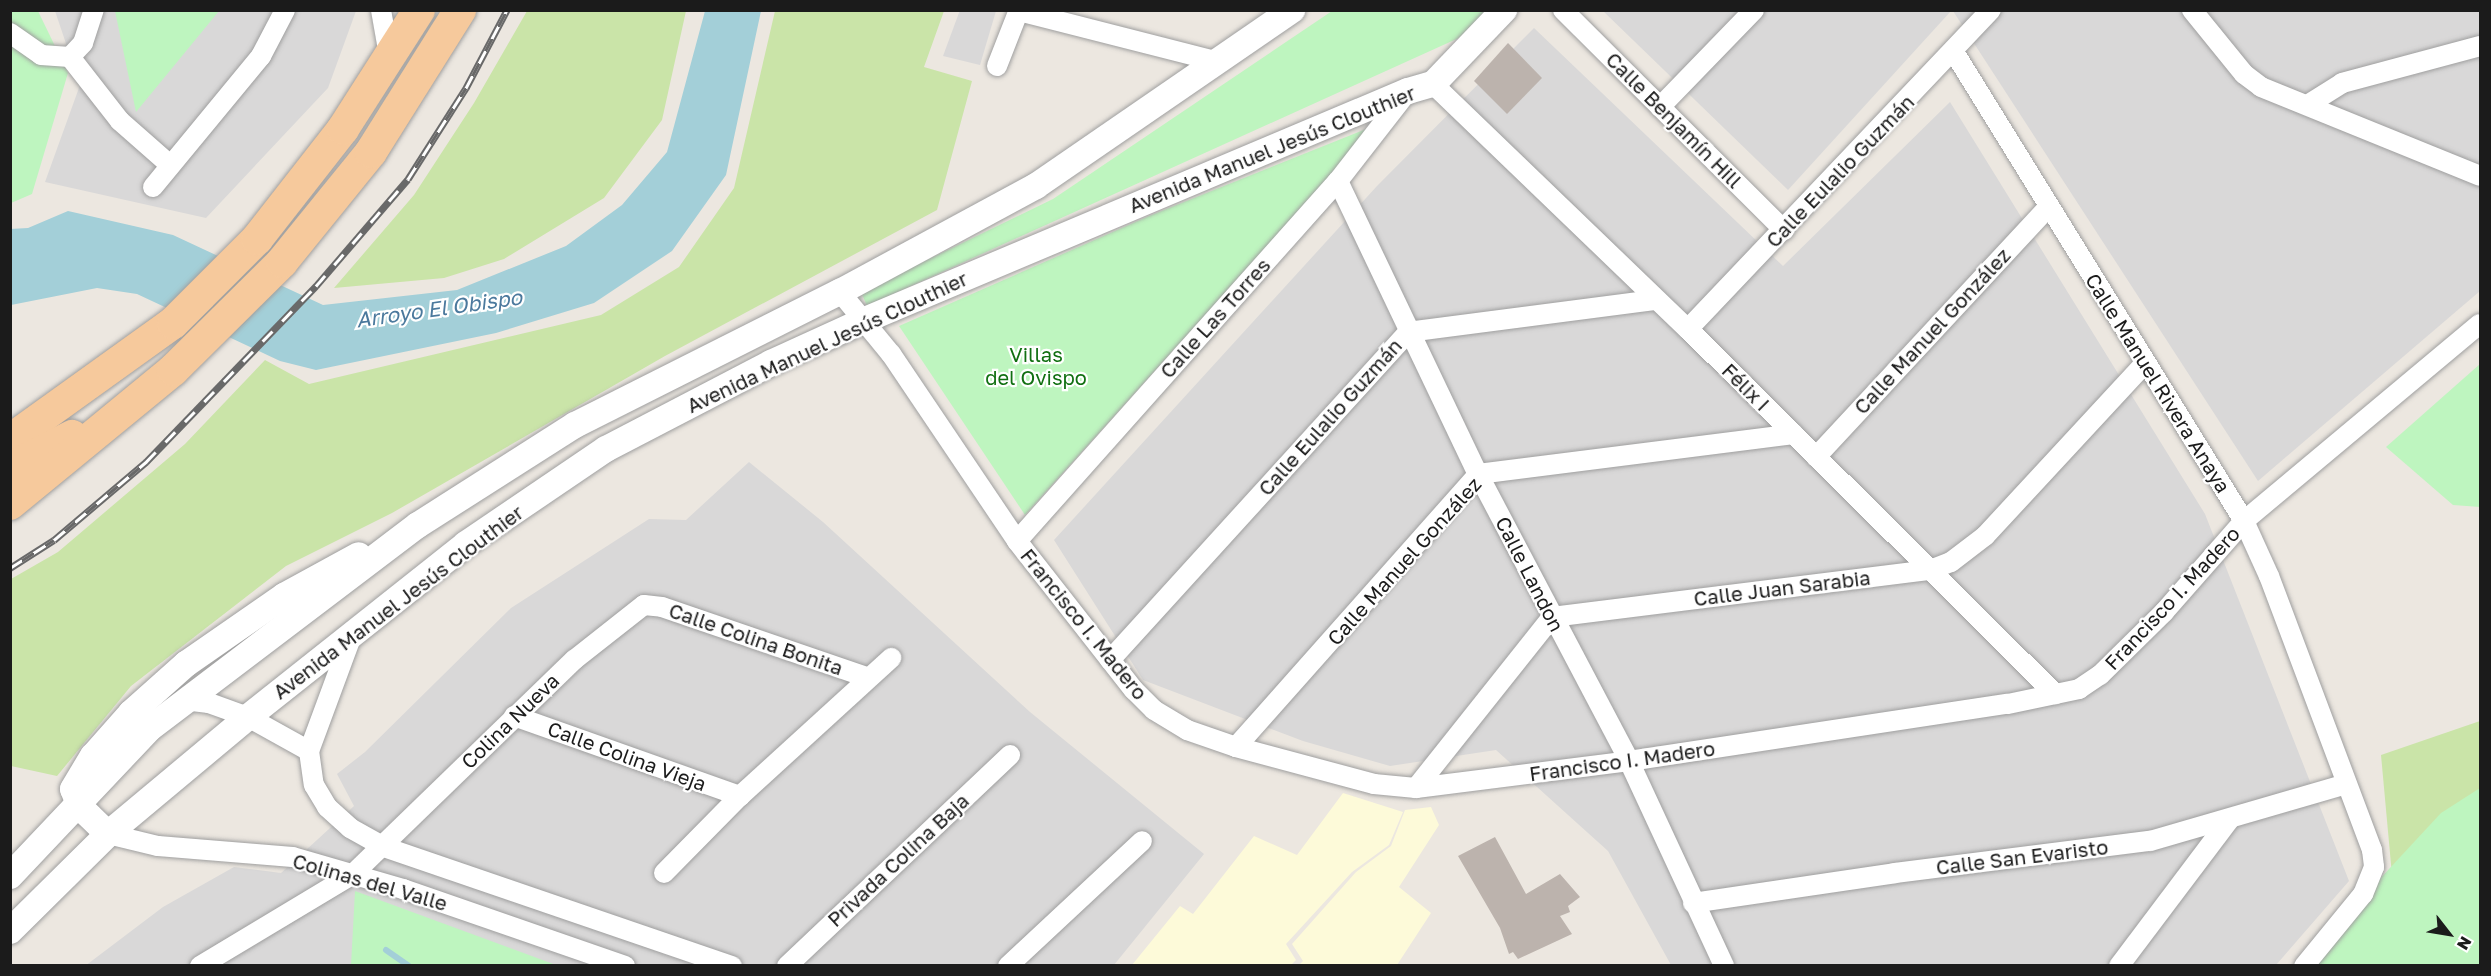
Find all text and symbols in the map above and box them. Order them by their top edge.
street label: Calle Benjamín Hill [1601,47,1747,193]
street label: Avenida Manuel Jesús Clouthier [1125,80,1419,218]
street label: Calle Eulalio Guzmán [1761,90,1919,252]
street label: Calle Manuel González [1849,243,2015,419]
street label: Calle Las Torres [1155,253,1275,383]
street label: Avenida Manuel Jesús Clouthier [683,266,971,418]
street label: Calle Manuel Rivera Anaya [2081,269,2235,497]
water label: Arroyo El Obispo [355,284,523,332]
street label: Calle Eulalio Guzmán [1253,334,1407,500]
park label: Villas del Ovispo [985,342,1087,389]
street label: Félix I [1717,358,1775,416]
street label: Calle Manuel González [1322,472,1486,650]
street label: Avenida Manuel Jesús Clouthier [268,500,528,704]
street label: Calle Landon [1491,512,1569,636]
street label: Francisco I. Madero [2099,521,2245,675]
street label: Francisco I. Madero [1016,544,1152,704]
street label: Calle Juan Sarabia [1692,565,1872,611]
street label: Calle Colina Bonita [666,598,846,680]
street label: Colina Nueva [456,668,564,774]
street label: Calle Colina Vieja [544,716,710,796]
street label: Francisco I. Madero [1528,736,1716,786]
street label: Privada Colina Baja [823,788,973,932]
street label: Calle San Evaristo [1935,835,2109,879]
street label: Colinas del Valle [290,848,450,916]
north arrow [2419,904,2479,964]
text: N [2453,933,2476,954]

